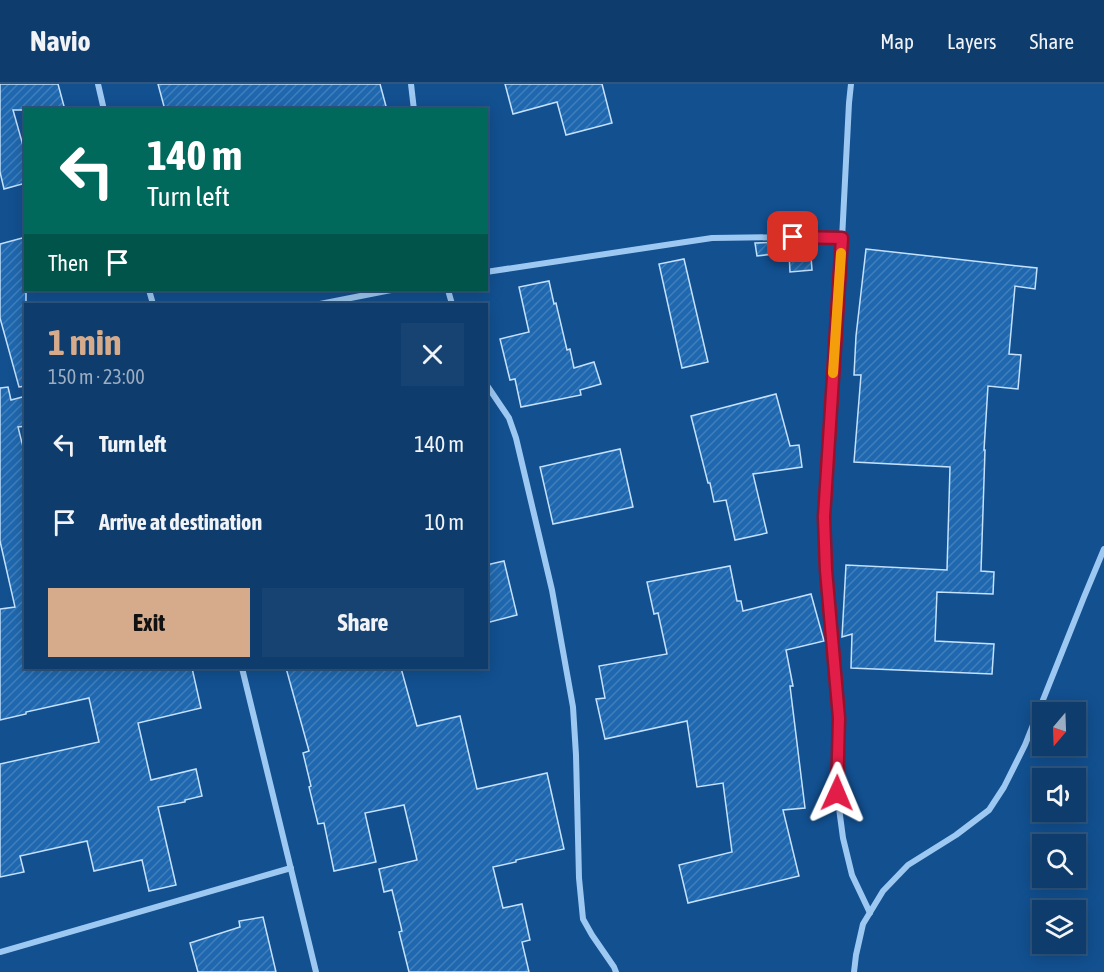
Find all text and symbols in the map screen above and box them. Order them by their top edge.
text: Navio [30,25,91,57]
text: Map [880,29,914,53]
text: Layers [947,29,997,53]
text: Share [1030,29,1074,53]
text: 140 m [147,131,242,179]
icon: left [48,132,126,210]
text: Turn left [147,181,230,212]
pin [767,211,818,262]
icon: arrive [776,220,809,253]
icon: arrive [101,246,134,279]
text: Then [48,250,89,276]
text: 1 min [48,321,122,363]
button: close [401,323,464,386]
text: 150 m · 23:00 [48,365,145,388]
icon: left [48,428,81,461]
text: Turn left [99,431,166,457]
text: 140 m [414,431,464,457]
icon: arrive [48,506,81,539]
text: Arrive at destination [99,509,262,535]
text: 10 m [424,509,464,535]
button: Exit [48,588,250,657]
button: Share [262,588,464,657]
north arrow [1032,702,1086,756]
map controls [1032,702,1086,954]
position arrow [805,761,869,825]
button: sound [1032,768,1086,822]
button: search [1032,834,1086,888]
button: layers [1032,900,1086,954]

